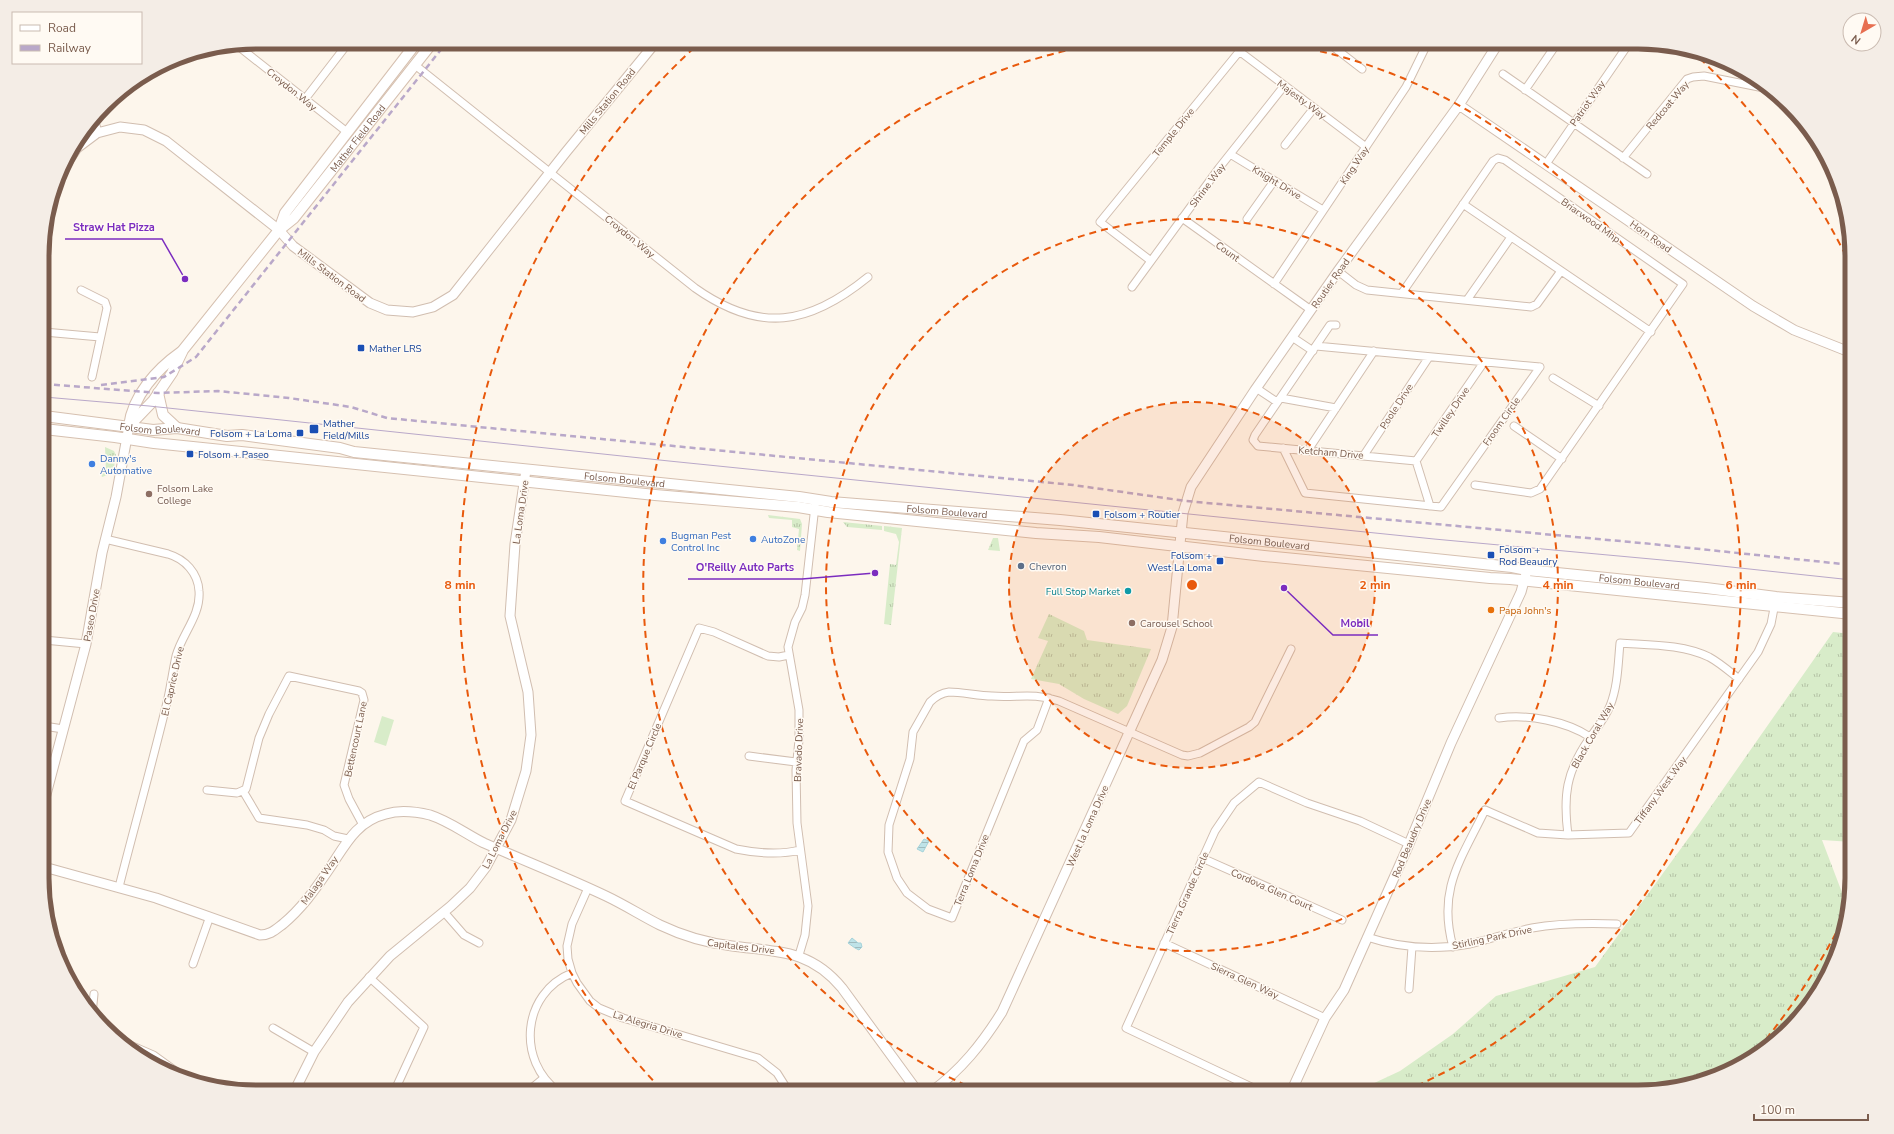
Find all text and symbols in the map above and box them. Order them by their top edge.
legend [12,12,142,64]
north arrow [1842,12,1882,52]
text: Road [48,20,76,36]
text: N [1848,31,1864,48]
text: Railway [48,40,92,56]
street label: Croydon Way [263,65,320,115]
street label: Mills Station Road [577,65,639,138]
street label: Majesty Way [1274,77,1330,123]
street label: Patriot Way [1567,77,1609,129]
street label: Redcoat Way [1643,77,1693,133]
street label: Mather Field Road [327,102,389,175]
street label: Temple Drive [1150,105,1198,160]
street label: King Way [1337,143,1373,188]
street label: Shrine Way [1187,160,1230,211]
street label: Knight Drive [1249,163,1304,203]
street label: Briarwood Mhp [1558,195,1623,247]
street label: Croydon Way [601,212,658,262]
callout: Straw Hat Pizza [65,216,162,239]
street label: Horn Road [1627,217,1674,256]
text: Straw Hat Pizza [73,220,155,235]
street label: Count [1212,238,1243,266]
street label: Mills Station Road [294,246,368,306]
street label: Routier Road [1308,256,1353,311]
place label: Mather LRS [369,342,422,356]
marker: Mather LRS [356,343,366,353]
street label: Poole Drive [1377,381,1417,432]
street label: Twilley Drive [1429,384,1473,441]
street label: Froom Circle [1480,394,1524,449]
place label: Mather Field/Mills [323,417,369,443]
street label: Folsom Boulevard [119,420,201,440]
marker: Mather Field/Mills [308,423,320,435]
place label: Folsom + La Loma [210,427,292,441]
marker: Folsom + La Loma [295,428,305,438]
street label: Ketcham Drive [1298,443,1364,463]
place label: Folsom + Paseo [198,448,269,462]
marker: Folsom + Paseo [185,449,195,459]
place label: Danny's Automative [100,452,152,478]
marker: Danny's Automative [87,459,97,469]
street label: Folsom Boulevard [583,469,666,491]
street label: La Loma Drive [510,479,532,545]
place label: Folsom Lake College [157,482,213,508]
marker: Folsom Lake College [144,489,154,499]
street label: Folsom Boulevard [906,502,988,522]
place label: Folsom + Routier [1104,508,1181,522]
marker: Folsom + Routier [1091,509,1101,519]
place label: Bugman Pest Control Inc [671,529,732,555]
street label: Folsom Boulevard [1228,532,1311,554]
place label: AutoZone [761,533,805,547]
marker: AutoZone [748,534,758,544]
marker: Bugman Pest Control Inc [658,536,668,546]
place label: Folsom + Rod Beaudry [1499,543,1558,569]
place label: Folsom + West La Loma [1147,549,1212,575]
marker: Folsom + Rod Beaudry [1486,550,1496,560]
callout: O'Reilly Auto Parts [688,556,802,579]
marker: Folsom + West La Loma [1215,556,1225,566]
text: O'Reilly Auto Parts [696,560,794,575]
place label: Chevron [1029,560,1067,574]
marker: Chevron [1016,561,1026,571]
street label: Folsom Boulevard [1598,571,1680,593]
text: 8 min [444,577,476,593]
text: 2 min [1359,577,1391,593]
text: 4 min [1542,577,1574,593]
text: 6 min [1725,577,1757,593]
centre of rings [1185,578,1199,592]
place label: Full Stop Market [1046,585,1120,599]
marker: Full Stop Market [1123,586,1133,596]
street label: Paseo Drive [80,588,104,643]
place label: Papa John's [1499,604,1551,618]
marker: Papa John's [1486,605,1496,615]
callout: Mobil [1333,612,1378,635]
text: Mobil [1341,616,1370,631]
place label: Carousel School [1140,617,1213,631]
marker: Carousel School [1127,618,1137,628]
street label: El Caprice Drive [158,645,188,717]
street label: Black Coral Way [1568,699,1618,771]
street label: Bettencourt Lane [341,700,371,778]
street label: Bravado Drive [791,718,807,782]
street label: El Parque Circle [625,721,665,792]
street label: Tiffany West Way [1631,753,1691,827]
street label: West la Loma Drive [1064,783,1112,870]
street label: Rod Beaudry Drive [1389,797,1435,880]
street label: La Loma Drive [479,808,521,871]
street label: Terra Loma Drive [951,832,993,909]
street label: Tierra Grande Circle [1163,850,1213,937]
street label: Malaga Way [298,853,342,908]
street label: Cordova Glen Court [1228,866,1315,914]
street label: Stirling Park Drive [1451,923,1533,953]
street label: Capitales Drive [706,936,776,958]
street label: Sierra Glen Way [1208,959,1282,1003]
street label: La Alegria Drive [611,1008,684,1042]
scale bar [1754,1096,1868,1122]
text: 100 m [1760,1102,1795,1118]

